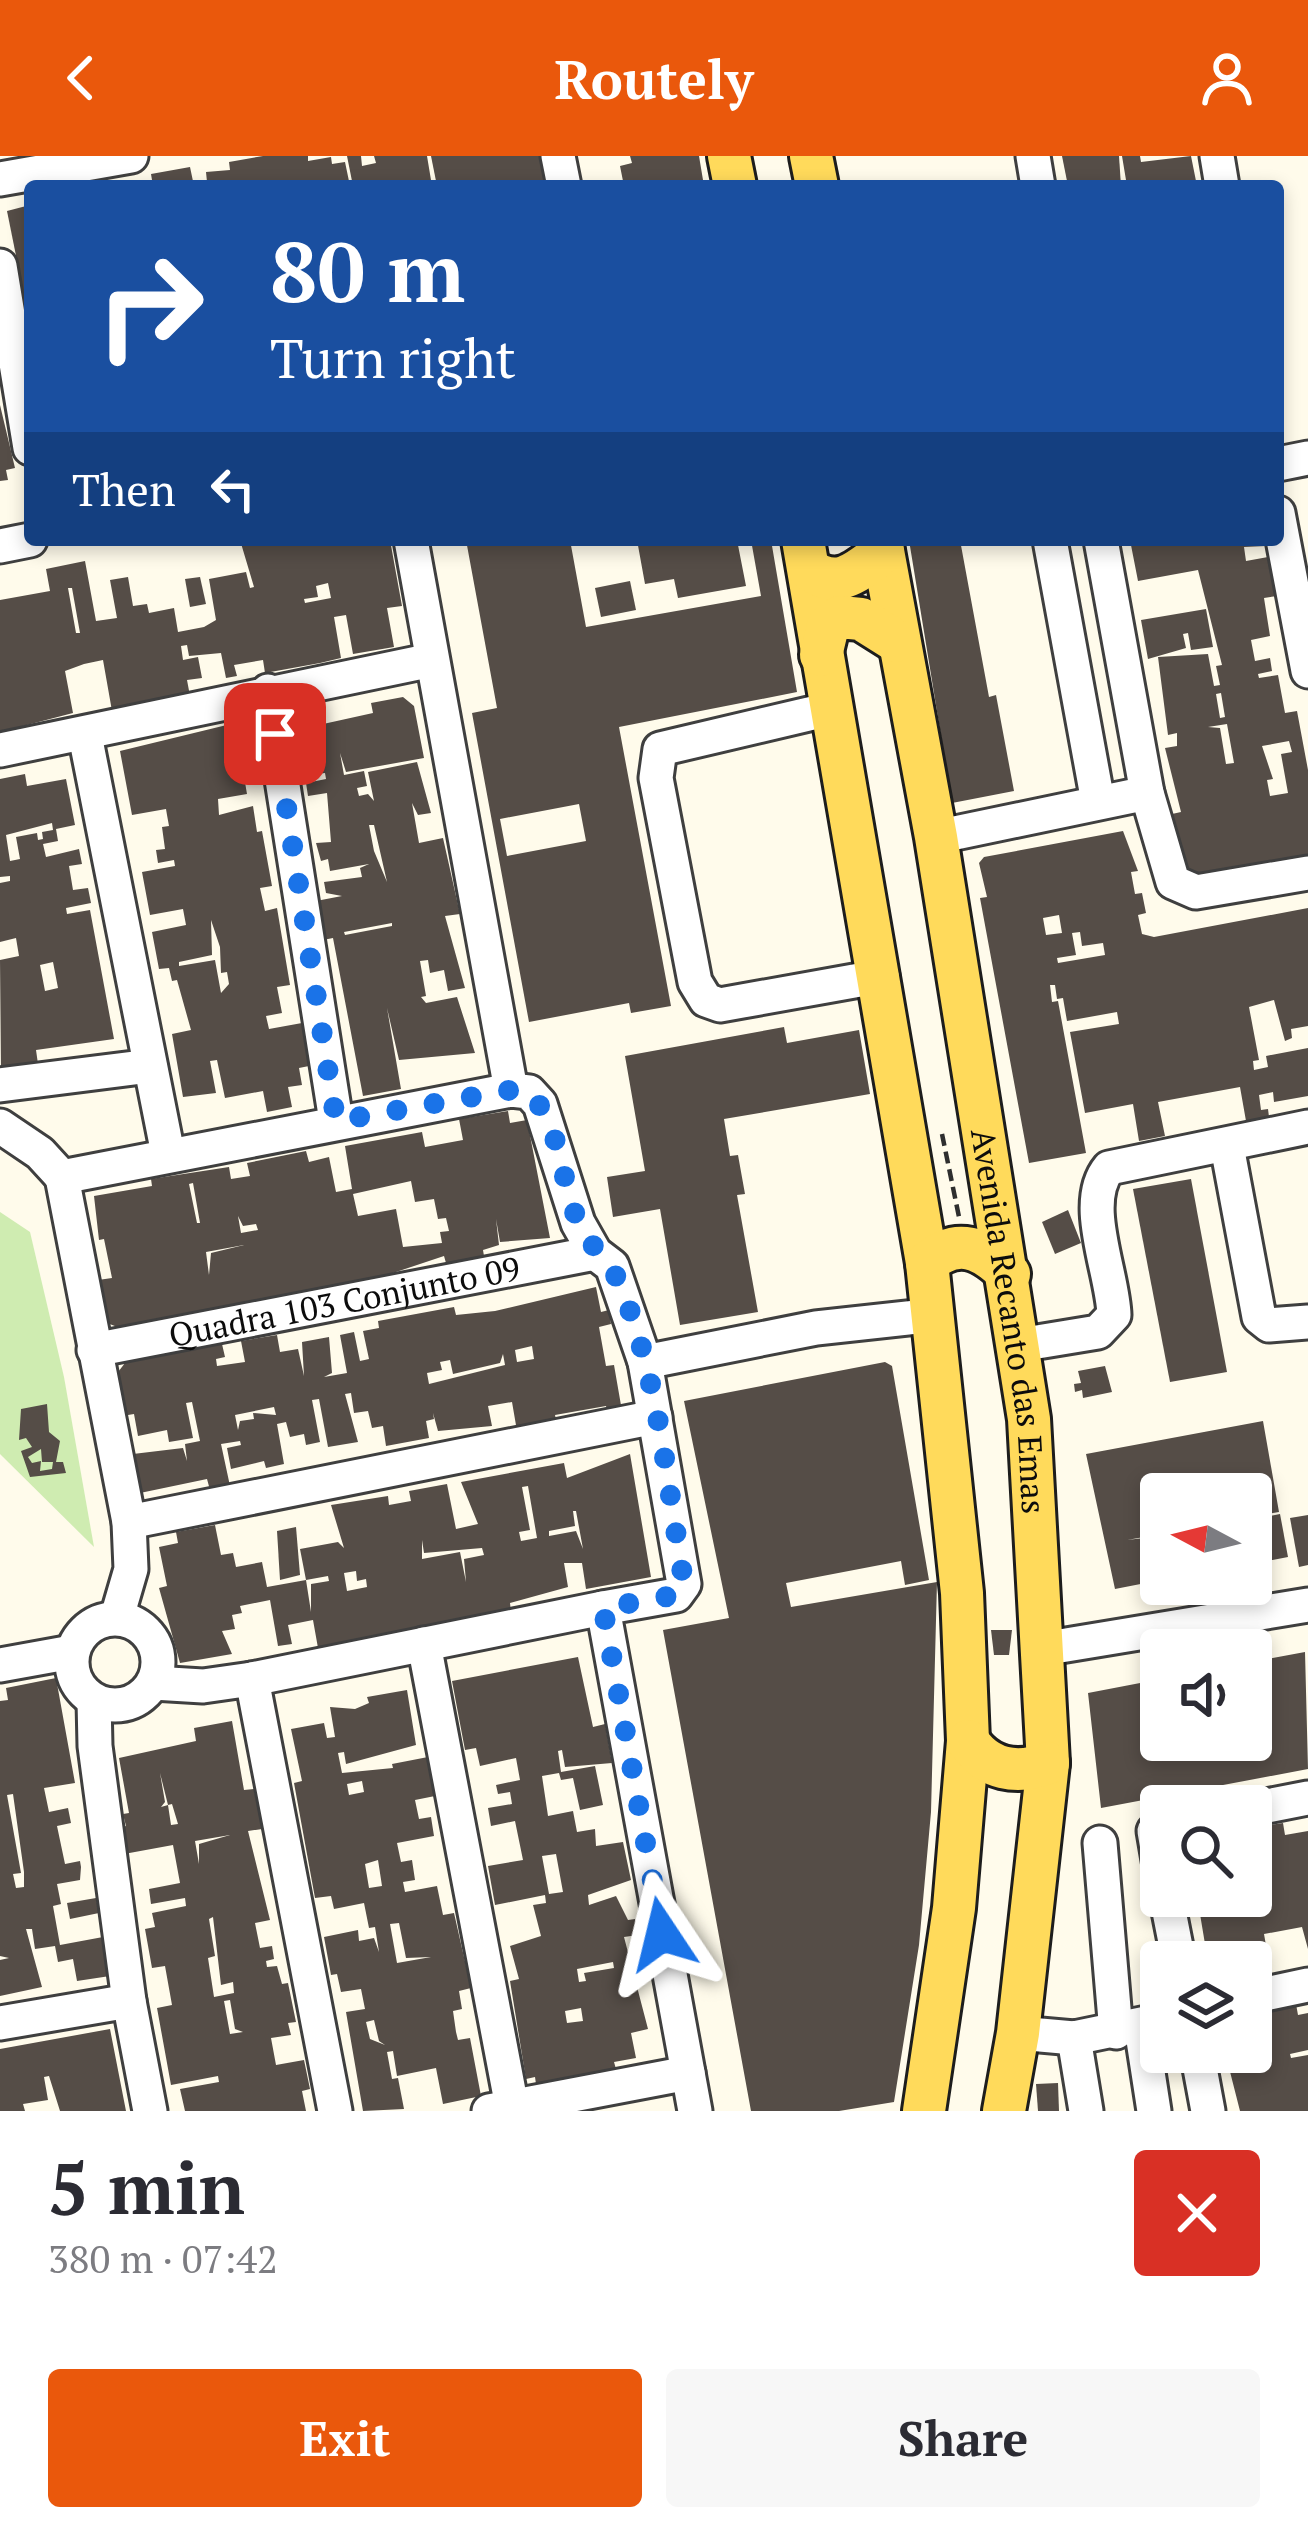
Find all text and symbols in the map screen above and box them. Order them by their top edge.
text: Routely [555,43,754,114]
icon: back [48,45,114,111]
icon: person [1194,45,1260,111]
text: 80 m [270,215,465,326]
icon: right [72,228,228,384]
text: Turn right [270,322,516,393]
icon: left [200,456,266,522]
text: Then [72,459,176,519]
pin [224,683,326,785]
icon: arrive [242,701,308,767]
street label: Avenida Recanto das Emas [962,1125,1056,1515]
street label: Quadra 103 Conjunto 09 [165,1246,523,1356]
north arrow [1140,1473,1272,1605]
map controls [1140,1473,1272,2073]
button: sound [1140,1629,1272,1761]
button: search [1140,1785,1272,1917]
position arrow [599,1871,725,1997]
button: layers [1140,1941,1272,2073]
text: 5 min [48,2139,245,2235]
button: close [1134,2150,1260,2276]
text: 380 m · 07:42 [48,2232,278,2284]
button: Exit [48,2369,642,2507]
button: Share [666,2369,1260,2507]

